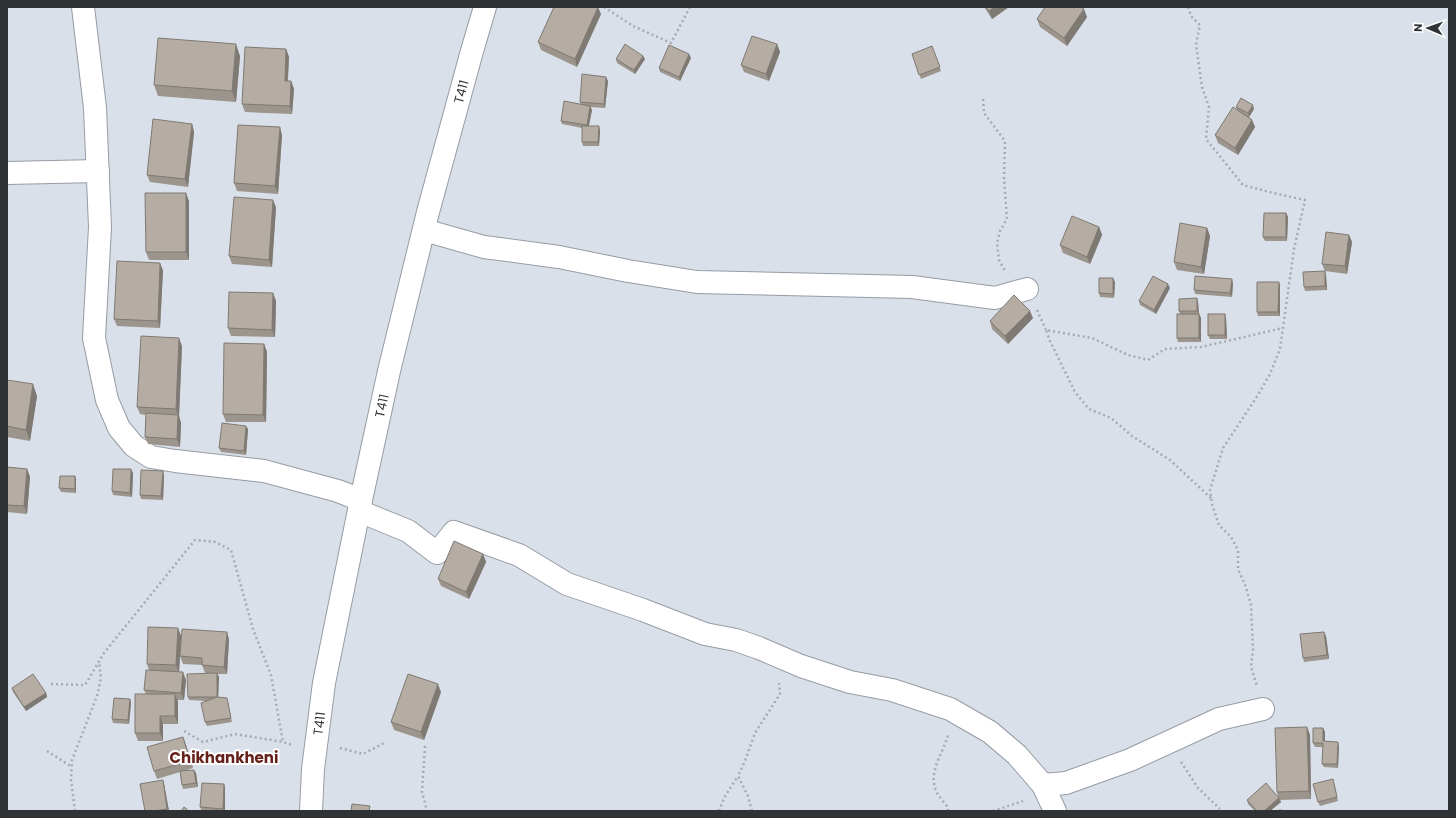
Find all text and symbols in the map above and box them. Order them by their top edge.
north arrow [1408,8,1448,48]
text: N [1410,23,1426,32]
street label: T411 [449,78,474,106]
street label: T411 [370,392,394,419]
street label: T411 [308,711,330,736]
district label: Chikhankheni [170,747,278,768]

